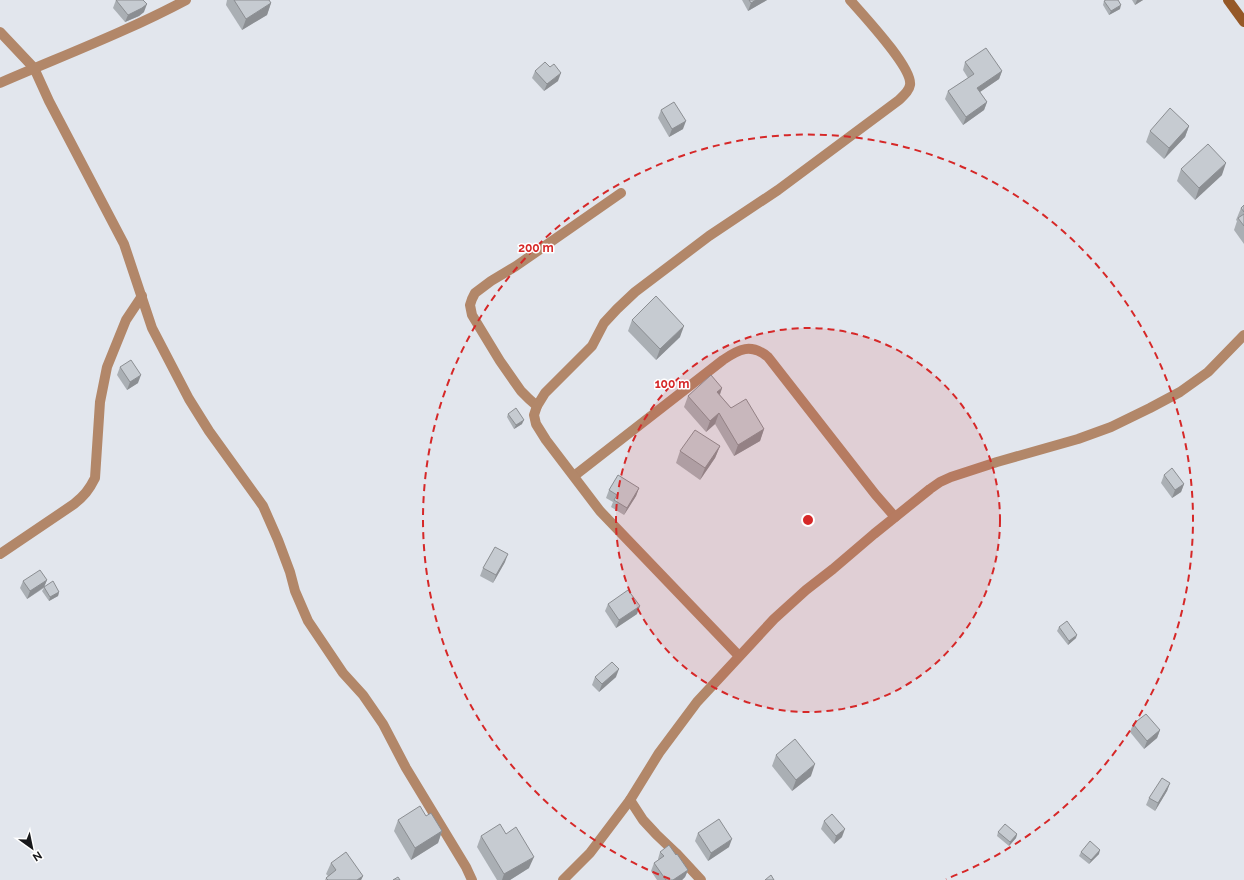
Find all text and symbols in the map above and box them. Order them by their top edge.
text: 200 m [518,241,554,255]
text: 100 m [655,377,689,391]
centre of rings [801,513,815,527]
north arrow [12,828,52,868]
text: N [30,848,44,864]

